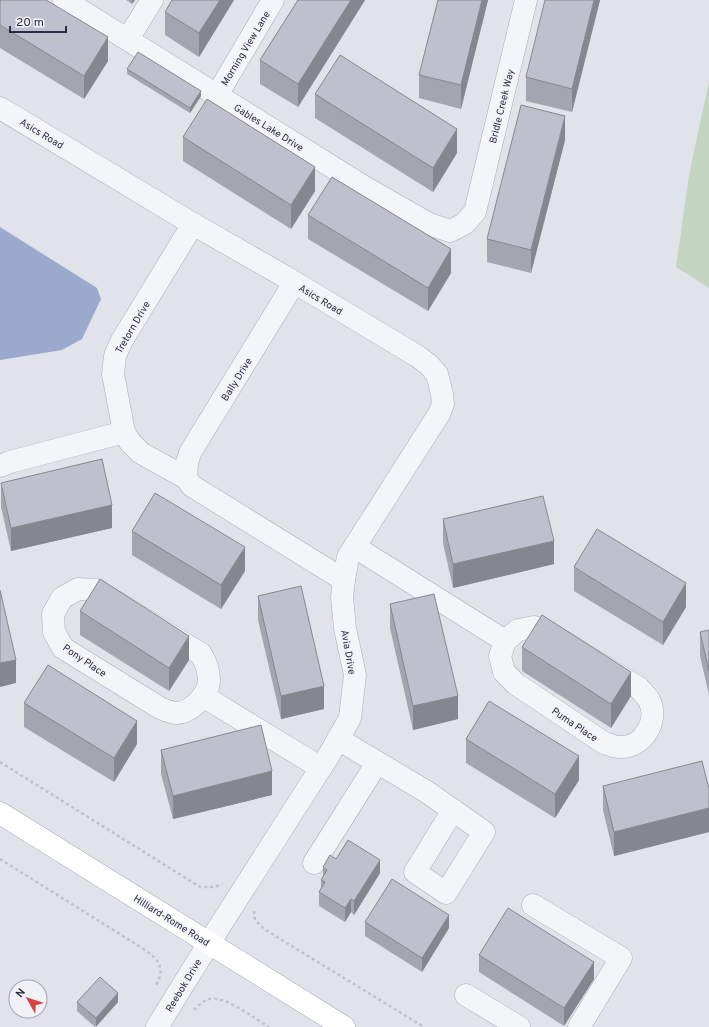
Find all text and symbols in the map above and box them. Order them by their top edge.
scale bar [10,8,66,34]
street label: Morning View Lane [219,9,274,89]
text: 20 m [16,15,44,31]
street label: Bridle Creek Way [487,68,518,145]
street label: Gables Lake Drive [231,102,306,155]
street label: Asics Road [17,116,66,152]
street label: Asics Road [296,282,345,318]
street label: Tretorn Drive [113,299,154,356]
street label: Bally Drive [219,356,256,404]
street label: Avia Drive [337,629,358,676]
street label: Pony Place [60,642,108,681]
street label: Puma Place [549,705,600,745]
street label: Hilliard-Rome Road [131,893,212,950]
street label: Reebok Drive [163,957,205,1015]
north arrow [8,979,48,1019]
text: N [13,986,29,1001]

